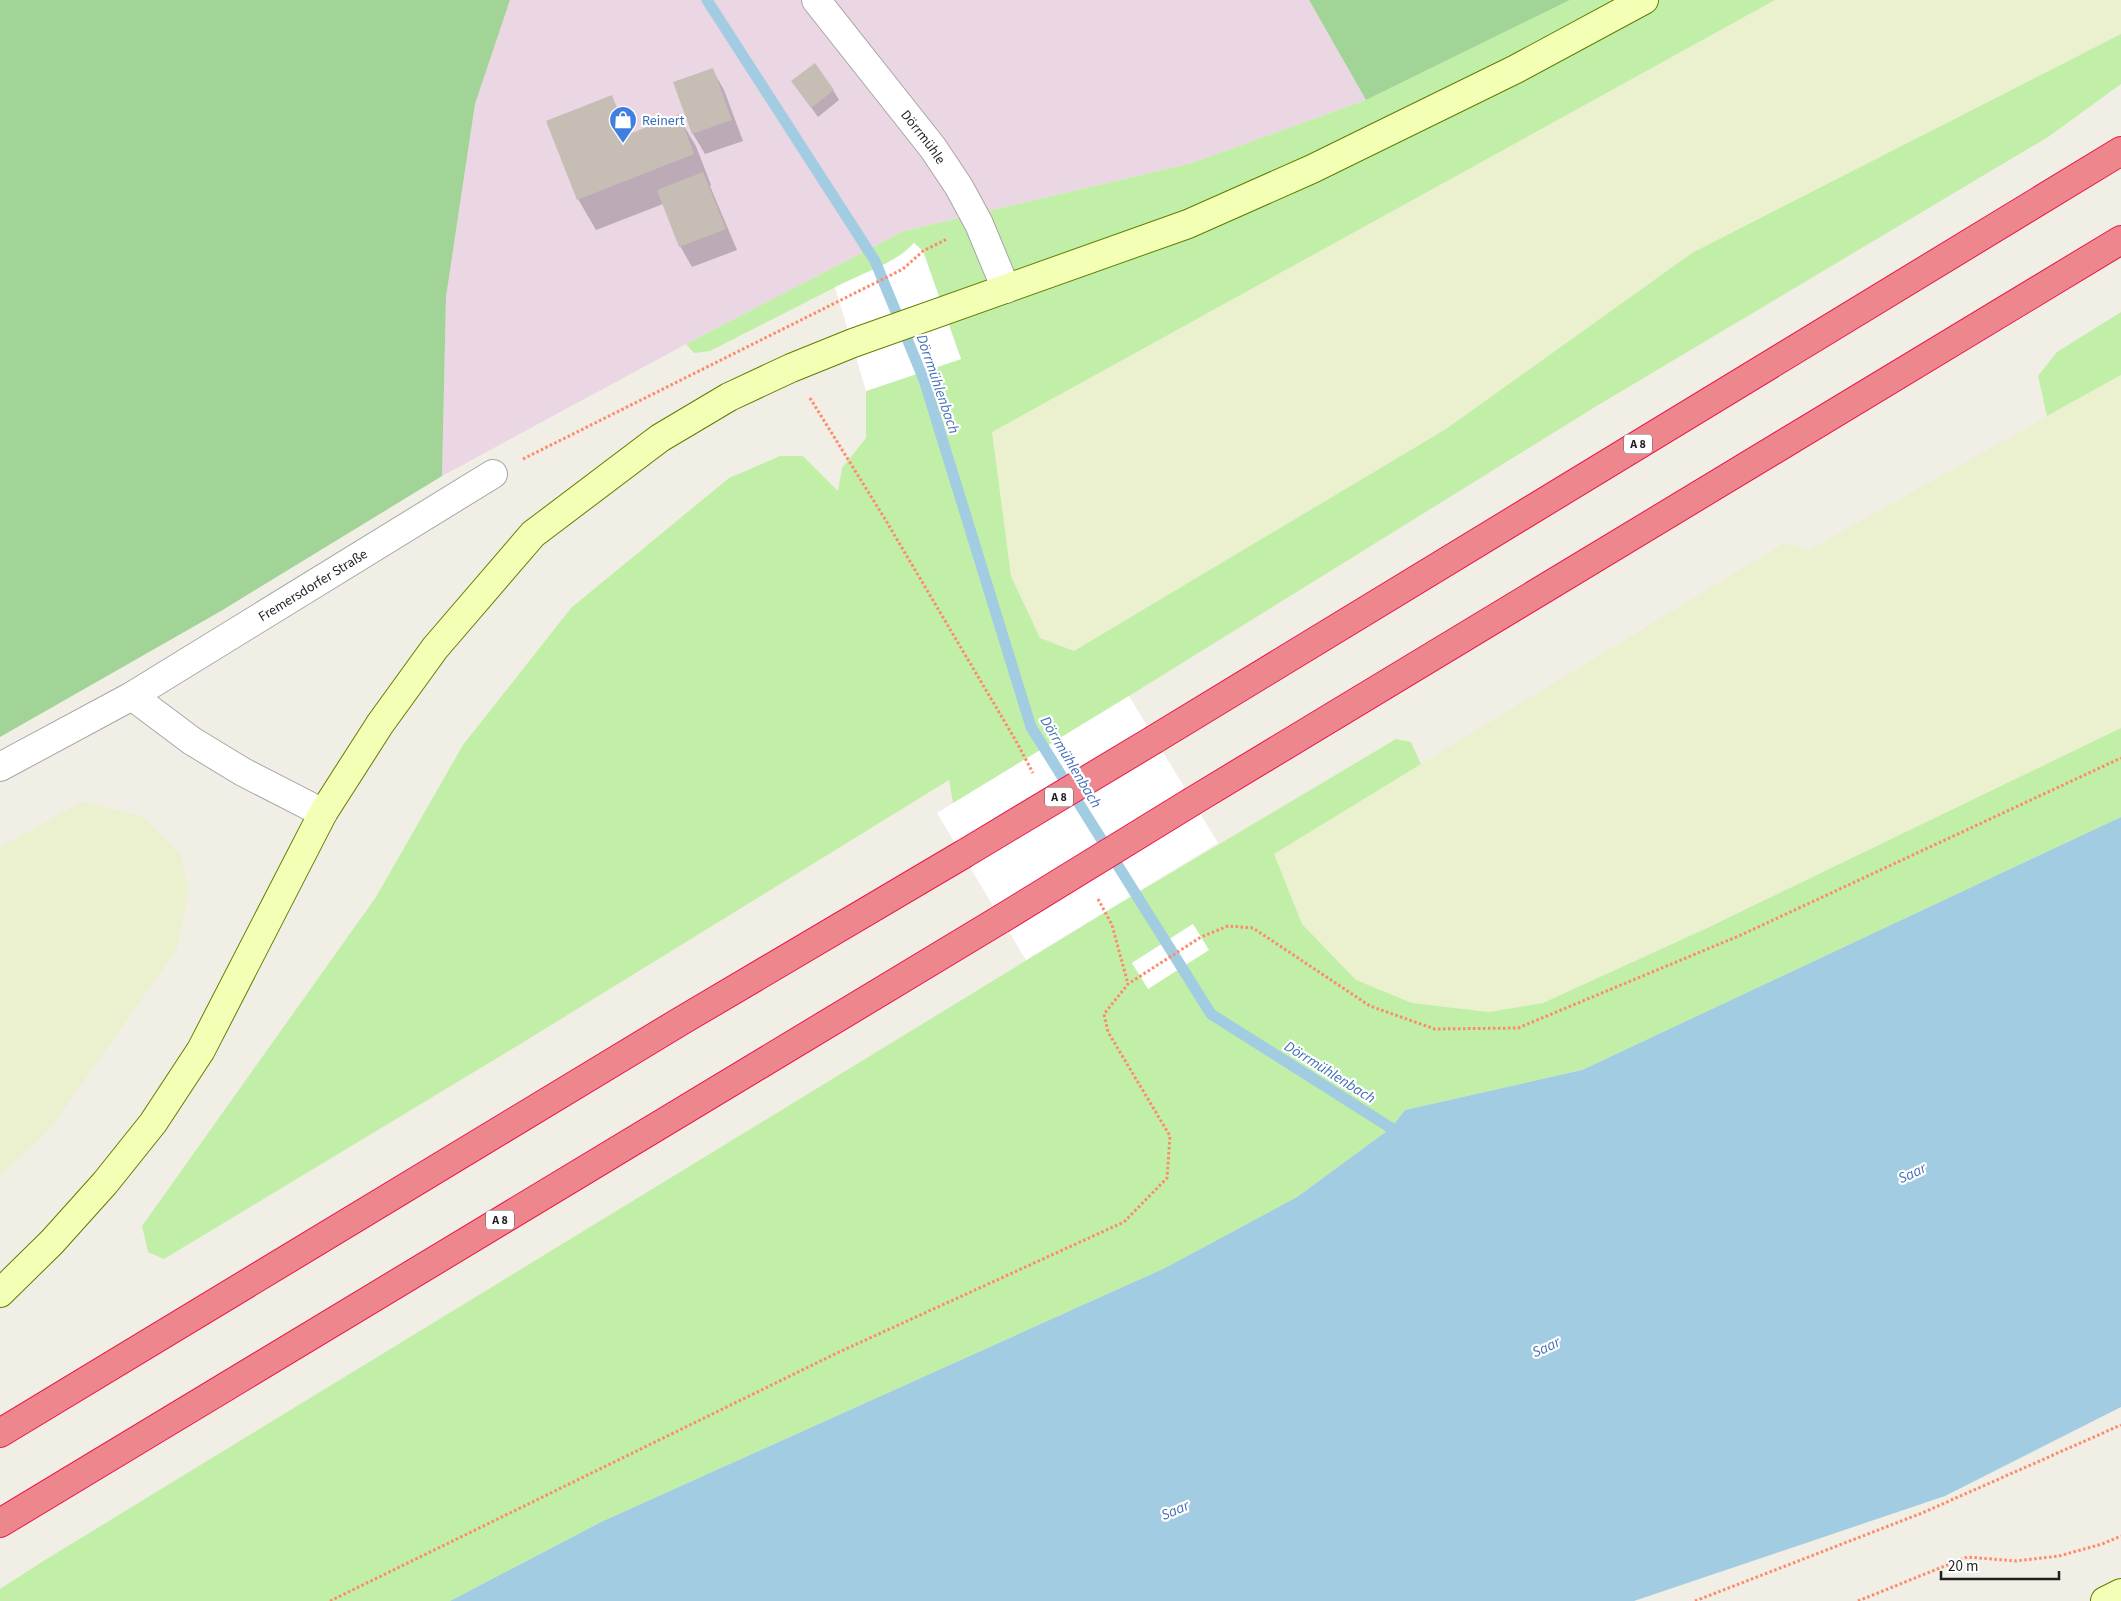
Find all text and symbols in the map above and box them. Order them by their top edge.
shop icon: Reinert [608,105,638,144]
street label: Dörrmühle [896,106,950,168]
place label: Reinert [642,111,685,131]
water label: Dörrmühlenbach [911,332,964,437]
road number: A 8 [1624,434,1652,454]
street label: Fremersdorfer Straße [255,544,372,627]
water label: Dörrmühlenbach [1035,712,1106,812]
road number: A 8 [1045,788,1073,806]
water label: Dörrmühlenbach [1280,1036,1379,1109]
water label: Saar [1895,1157,1930,1189]
road number: A 8 [486,1210,514,1230]
water label: Saar [1529,1331,1564,1363]
water label: Saar [1158,1495,1193,1526]
scale bar [1941,1548,2058,1580]
text: 20 m [1948,1556,1978,1577]

